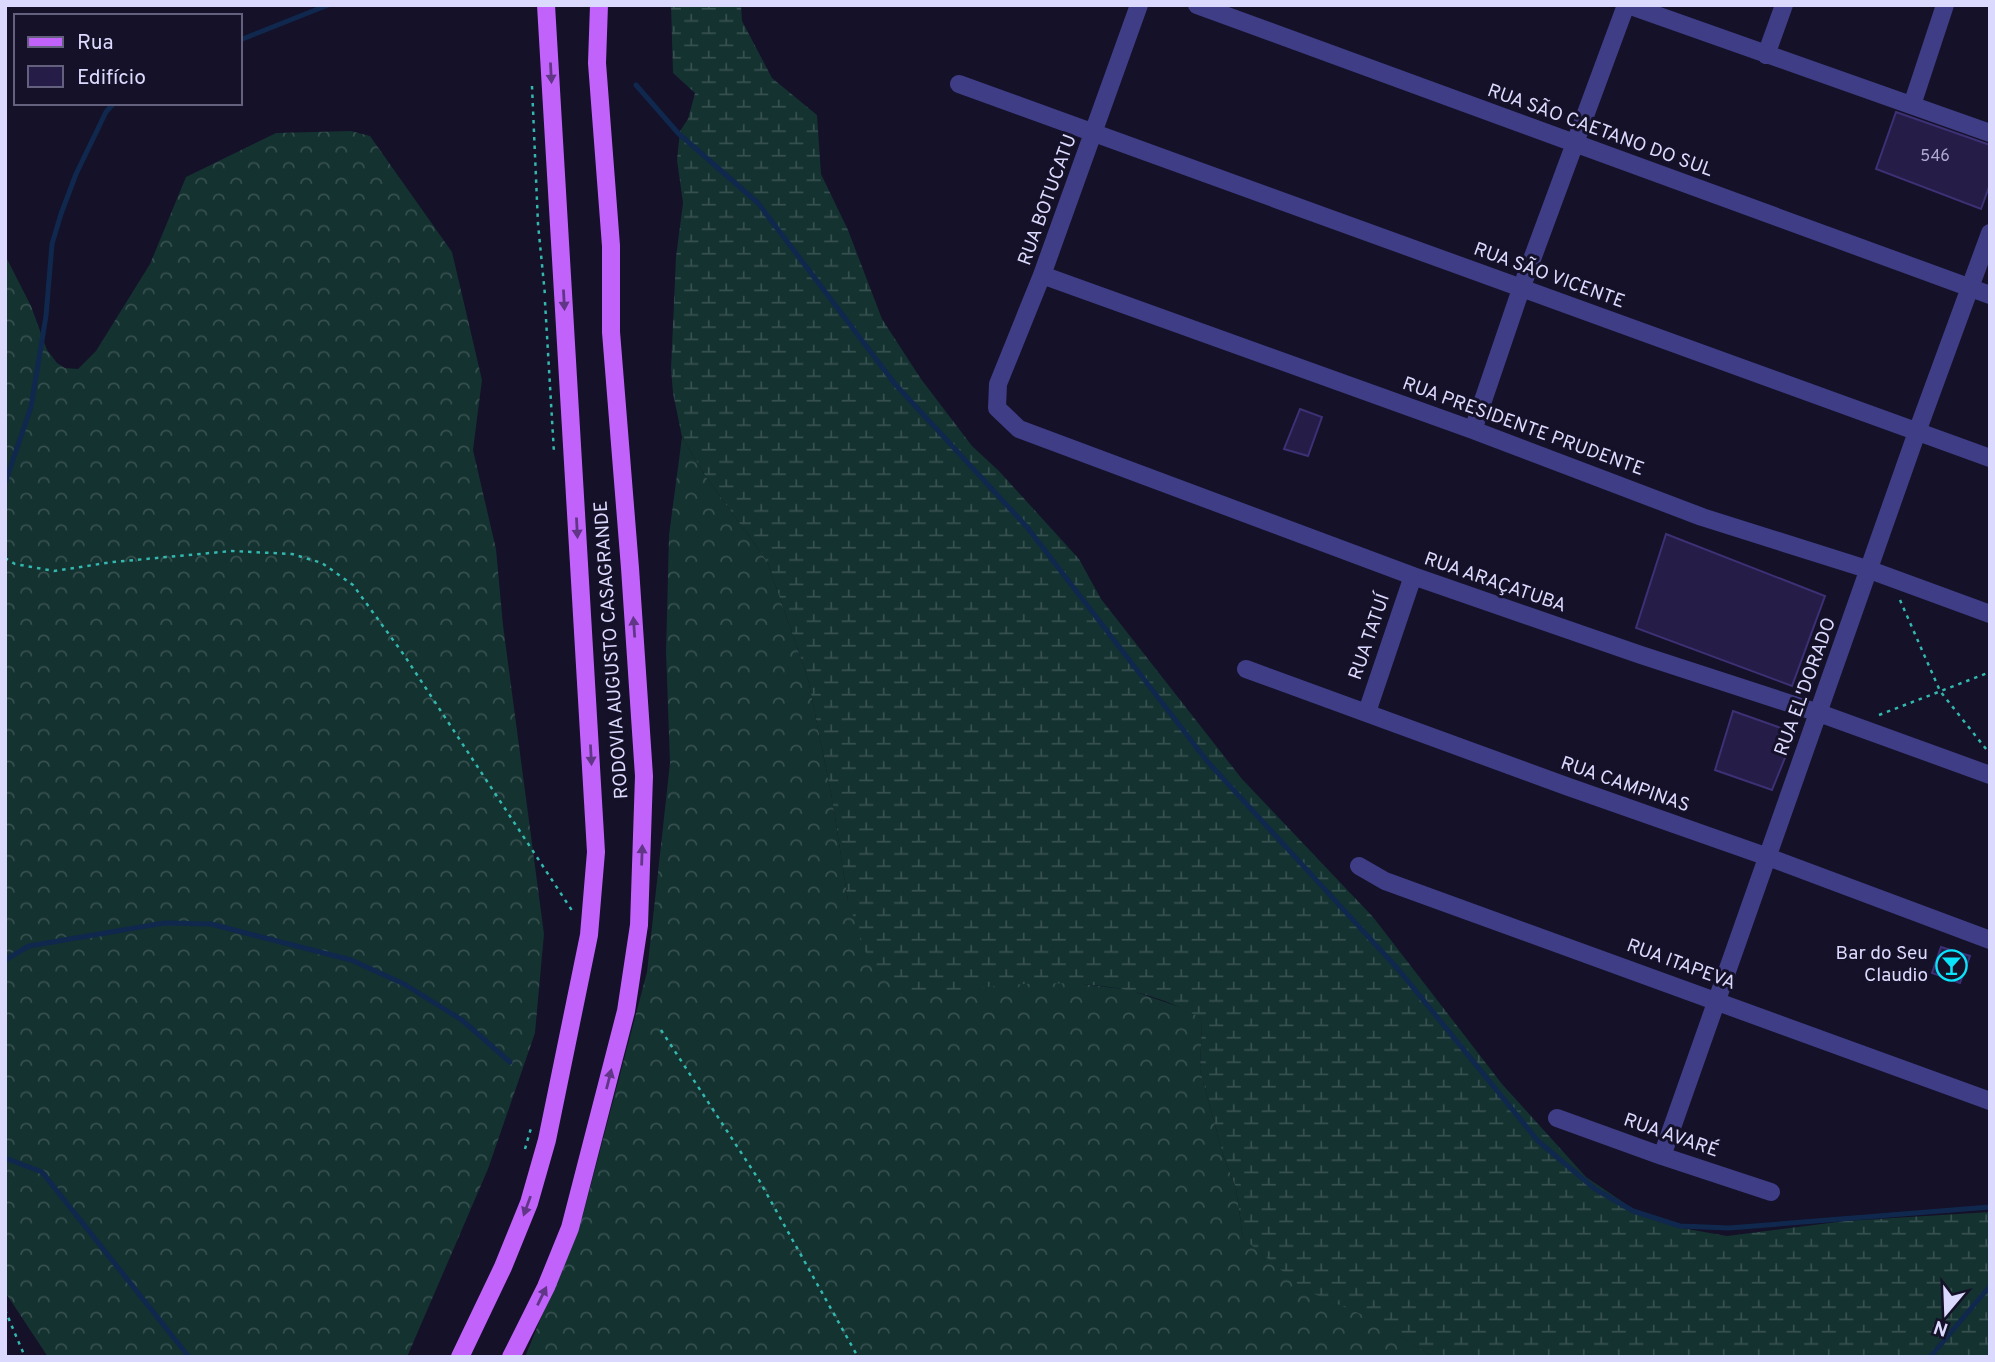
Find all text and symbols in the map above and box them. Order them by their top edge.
legend [14,14,242,105]
text: Rua [77,30,114,57]
one-way arrow [545,63,556,85]
text: Edifício [77,65,146,92]
street label: RUA SÃO CAETANO DO SUL [1484,78,1717,183]
street label: RUA BOTUCATU [1013,131,1083,269]
house number: 546 [1920,147,1950,167]
street label: RUA SÃO VICENTE [1470,237,1628,315]
one-way arrow [559,290,570,312]
street label: RUA PRESIDENTE PRUDENTE [1399,372,1647,482]
street label: RODOVIA AUGUSTO CASAGRANDE [590,500,634,800]
one-way arrow [572,517,583,539]
street label: RUA ARAÇATUBA [1421,547,1569,619]
street label: RUA TATUÍ [1343,589,1396,683]
street label: RUA EL'DORADO [1770,614,1842,760]
one-way arrow [629,616,640,638]
one-way arrow [585,744,596,766]
street label: RUA CAMPINAS [1557,752,1693,818]
one-way arrow [636,843,647,865]
street label: RUA ITAPEVA [1623,934,1739,996]
place label: Bar do Seu Claudio [1836,942,1928,988]
bar icon: Bar do Seu Claudio [1934,948,1968,982]
one-way arrow [604,1068,615,1090]
street label: RUA AVARÉ [1620,1108,1722,1163]
one-way arrow [521,1195,532,1216]
north arrow [1911,1278,1981,1348]
one-way arrow [536,1286,547,1306]
text: N [1931,1314,1951,1341]

